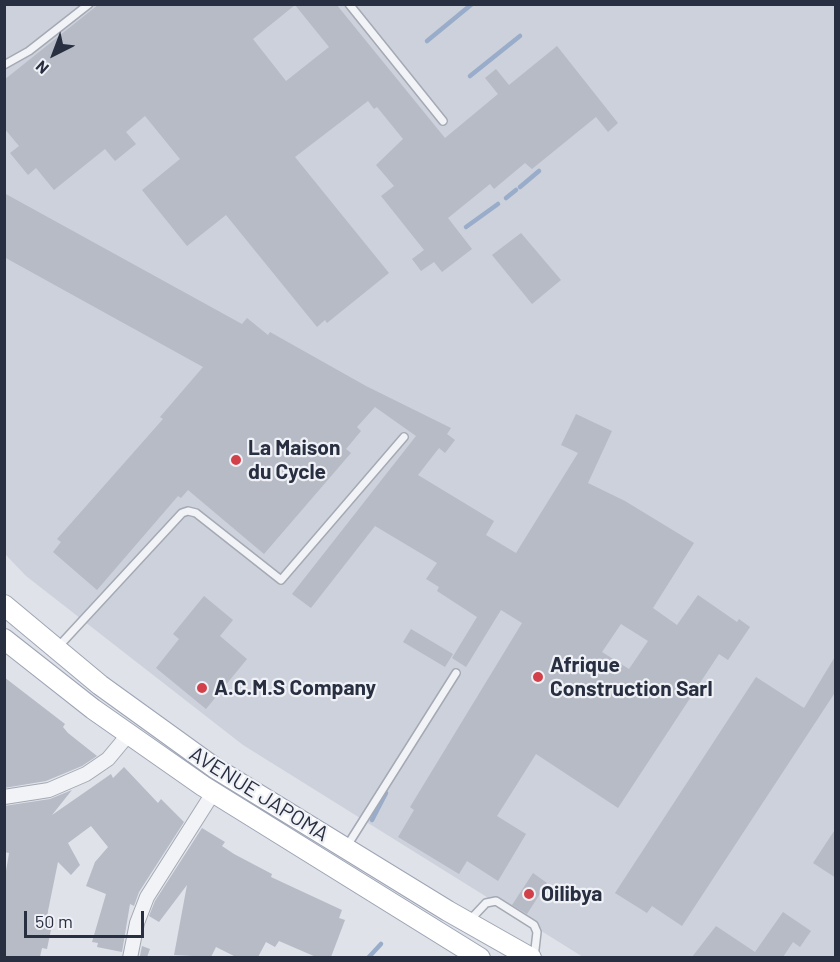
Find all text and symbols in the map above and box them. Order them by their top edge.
north arrow [24,24,84,84]
text: N [31,57,52,78]
place label: La Maison du Cycle [248,435,340,485]
marker: La Maison du Cycle [229,453,243,467]
place label: Afrique Construction Sarl [550,652,713,702]
marker: Afrique Construction Sarl [531,670,545,684]
place label: A.C.M.S Company [214,675,376,701]
marker: A.C.M.S Company [195,681,209,695]
street label: AVENUE JAPOMA [185,741,333,847]
place label: Oilibya [541,881,602,907]
marker: Oilibya [522,887,536,901]
scale bar [27,899,147,937]
text: 50 m [35,910,73,932]

